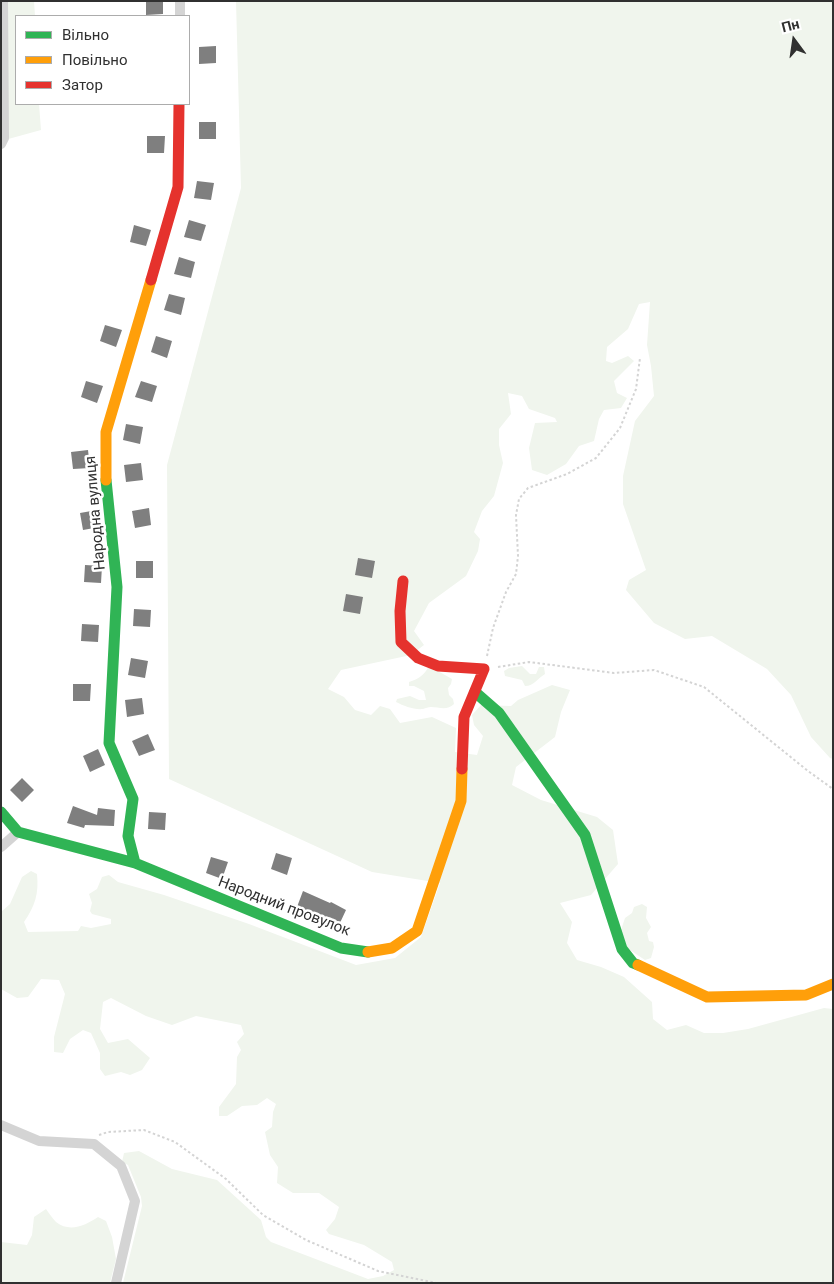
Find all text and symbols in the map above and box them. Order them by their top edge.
legend [15,15,190,105]
north arrow [769,15,819,65]
text: Пн [780,16,801,35]
text: Вільно [62,26,109,44]
text: Повільно [62,51,128,69]
text: Затор [62,76,103,94]
street label: Народна вулиця [82,455,110,571]
street label: Народний провулок [215,873,353,941]

